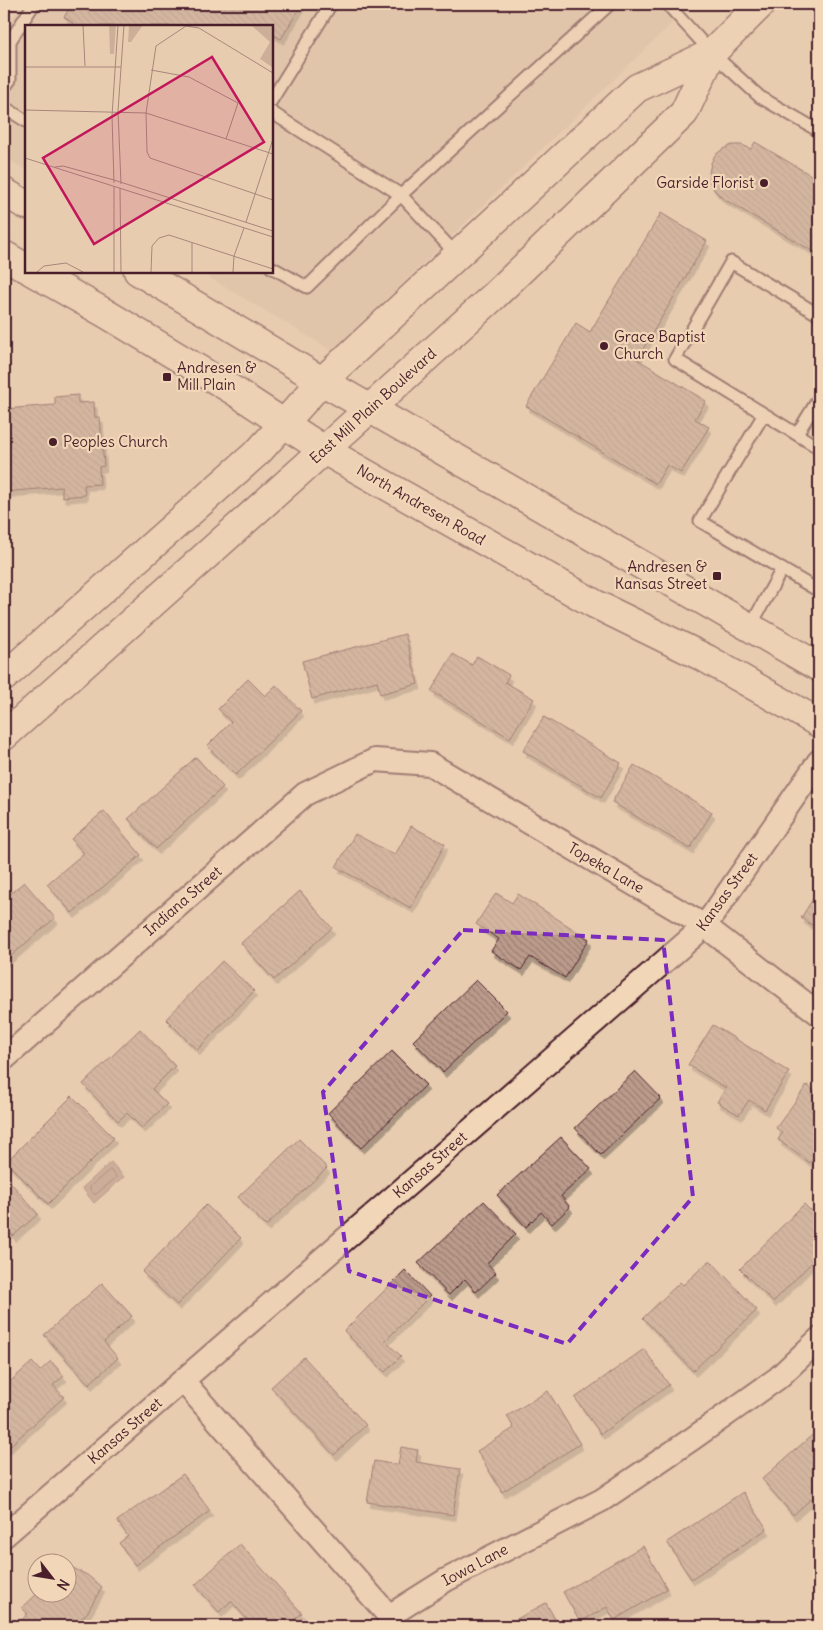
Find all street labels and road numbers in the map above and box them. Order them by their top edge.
street label: East Mill Plain Boulevard [305,344,440,468]
street label: North Andresen Road [354,460,489,549]
street label: Topeka Lane [565,838,648,897]
street label: Kansas Street [692,849,761,935]
street label: Indiana Street [140,862,225,940]
street label: Kansas Street [389,1127,471,1202]
street label: Kansas Street [84,1393,166,1468]
street label: Iowa Lane [439,1539,511,1590]

